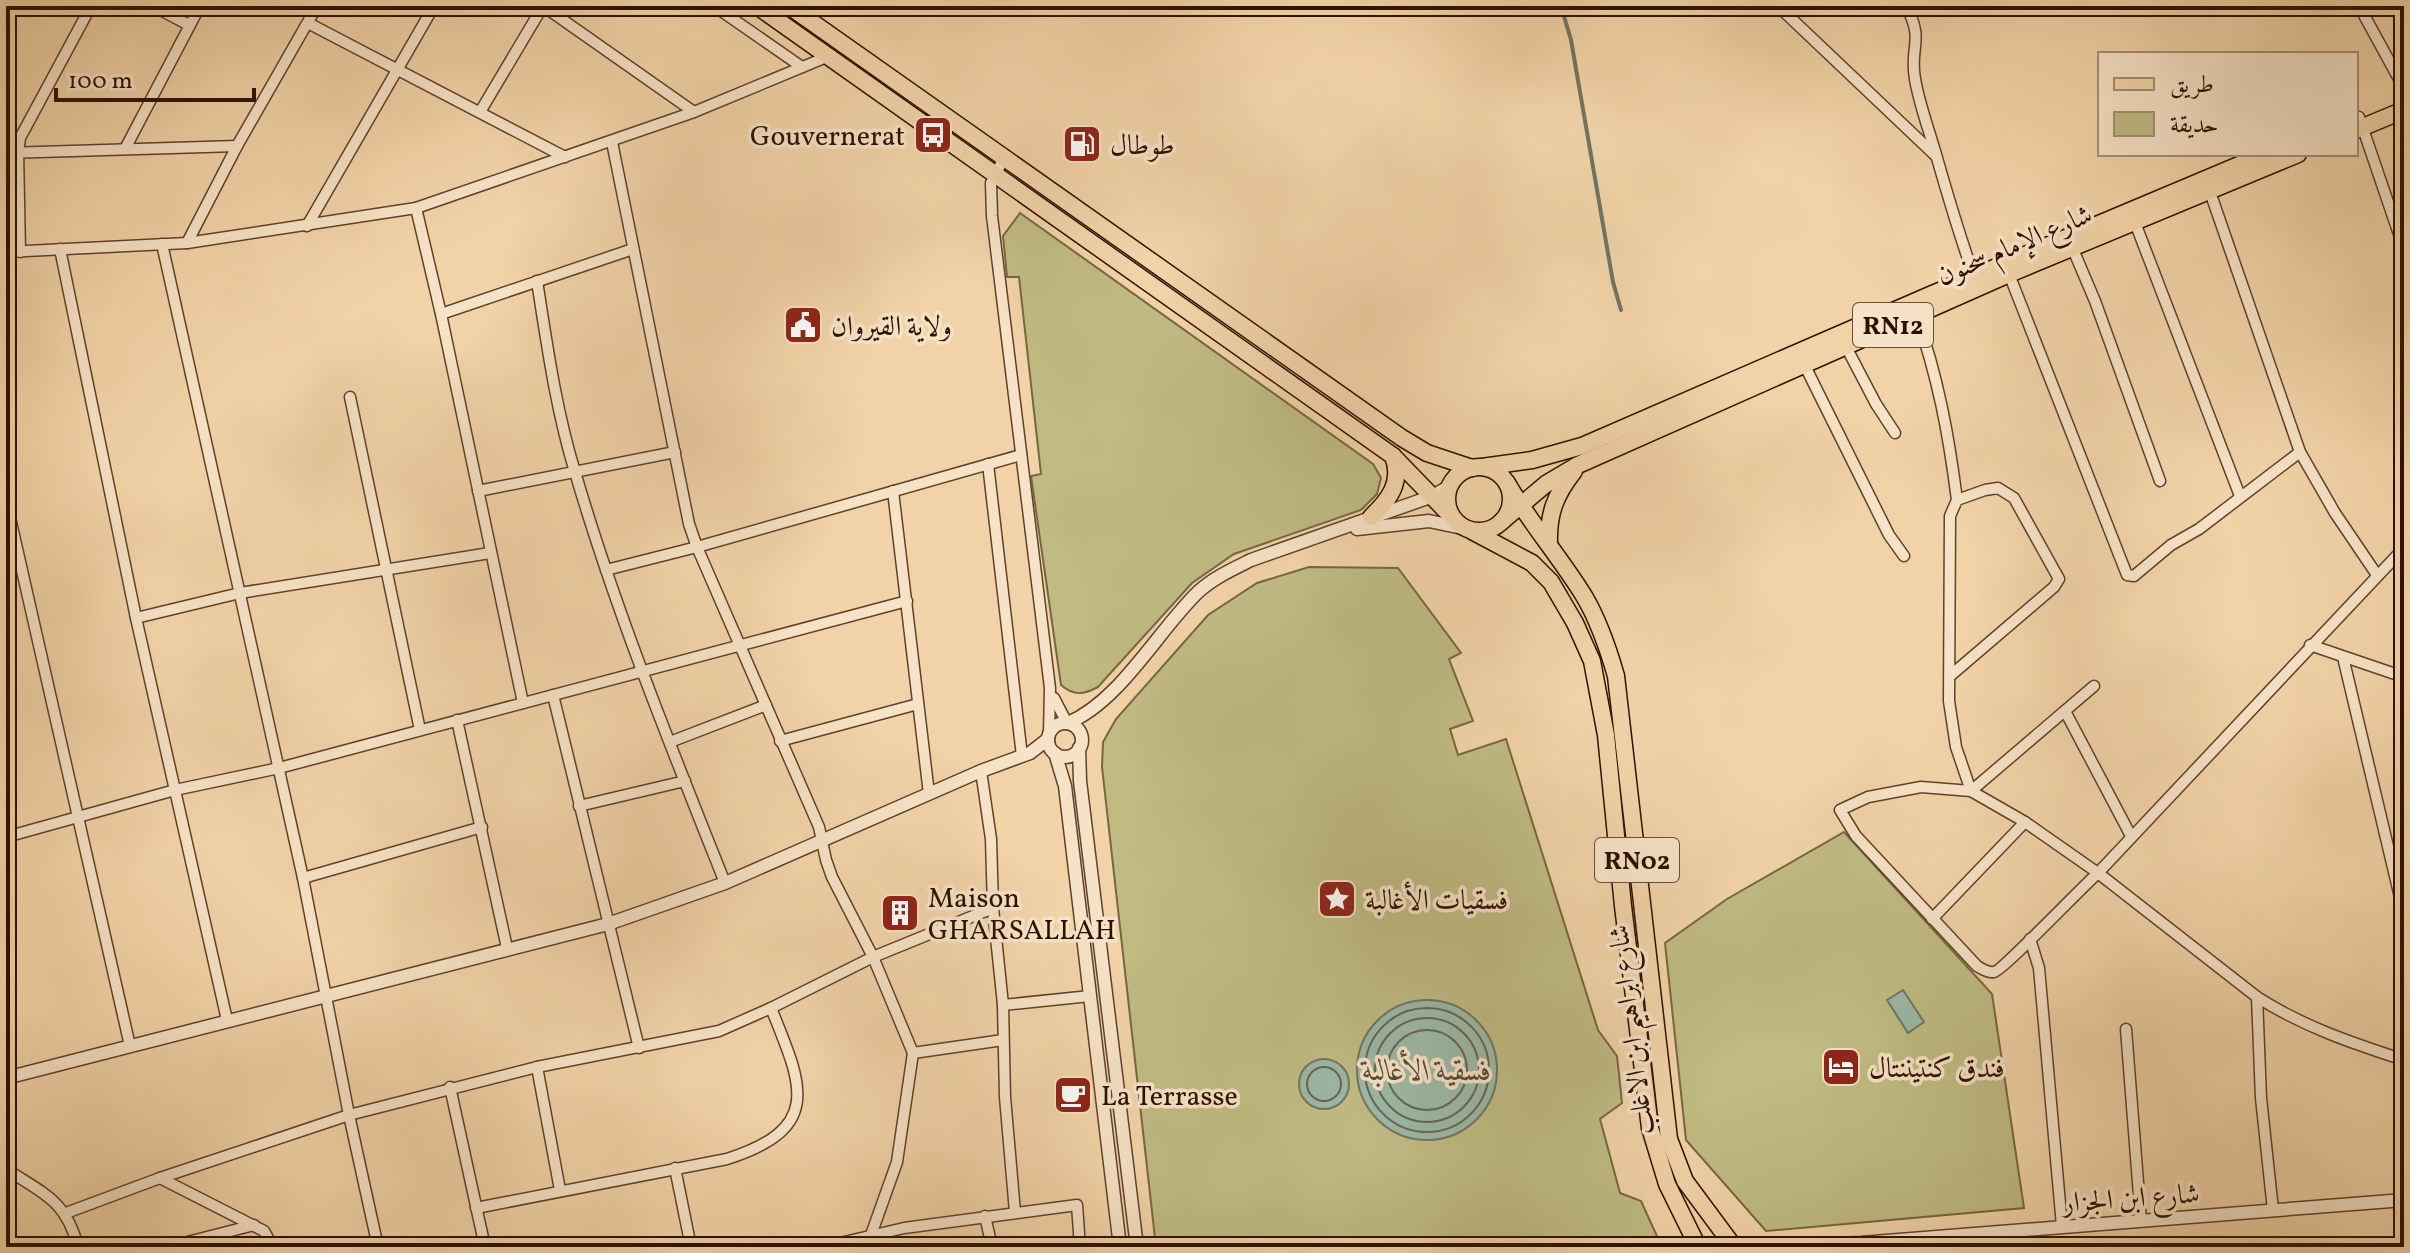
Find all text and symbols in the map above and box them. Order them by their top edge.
scale bar [56,52,254,102]
legend [2098,52,2358,156]
text: 100 m [68,65,133,99]
text: طريق [2170,69,2214,103]
text: حديقة [2170,109,2219,143]
bus stop icon: Gouvernerat [912,114,954,156]
place label: Gouvernerat [750,118,905,157]
fuel station icon: طوطال [1061,123,1103,165]
place label: طوطال [1110,127,1175,166]
street label: شارع الإمام سحنون [1931,196,2100,299]
road number: RN12 [1853,303,1933,347]
public building icon: ولاية القيروان [782,304,824,346]
place label: ولاية القيروان [831,308,952,347]
road number: RN02 [1595,838,1679,882]
place icon: فسقيات الأغالبة [1316,878,1358,920]
place label: Maison GHARSALLAH [928,880,1116,951]
place label: فسقيات الأغالبة [1365,881,1508,921]
building icon: Maison GHARSALLAH [879,892,921,934]
street label: شارع ابراهيم ابن الاغلب [1600,922,1671,1137]
hotel icon: فندق كنتيننتال [1820,1046,1862,1088]
water label: فسقية الأغالبة [1359,1049,1492,1093]
place label: فندق كنتيننتال [1869,1050,2005,1089]
cafe icon: La Terrasse [1052,1074,1094,1116]
place label: La Terrasse [1101,1078,1238,1117]
street label: شارع ابن الجزار [2058,1175,2201,1226]

